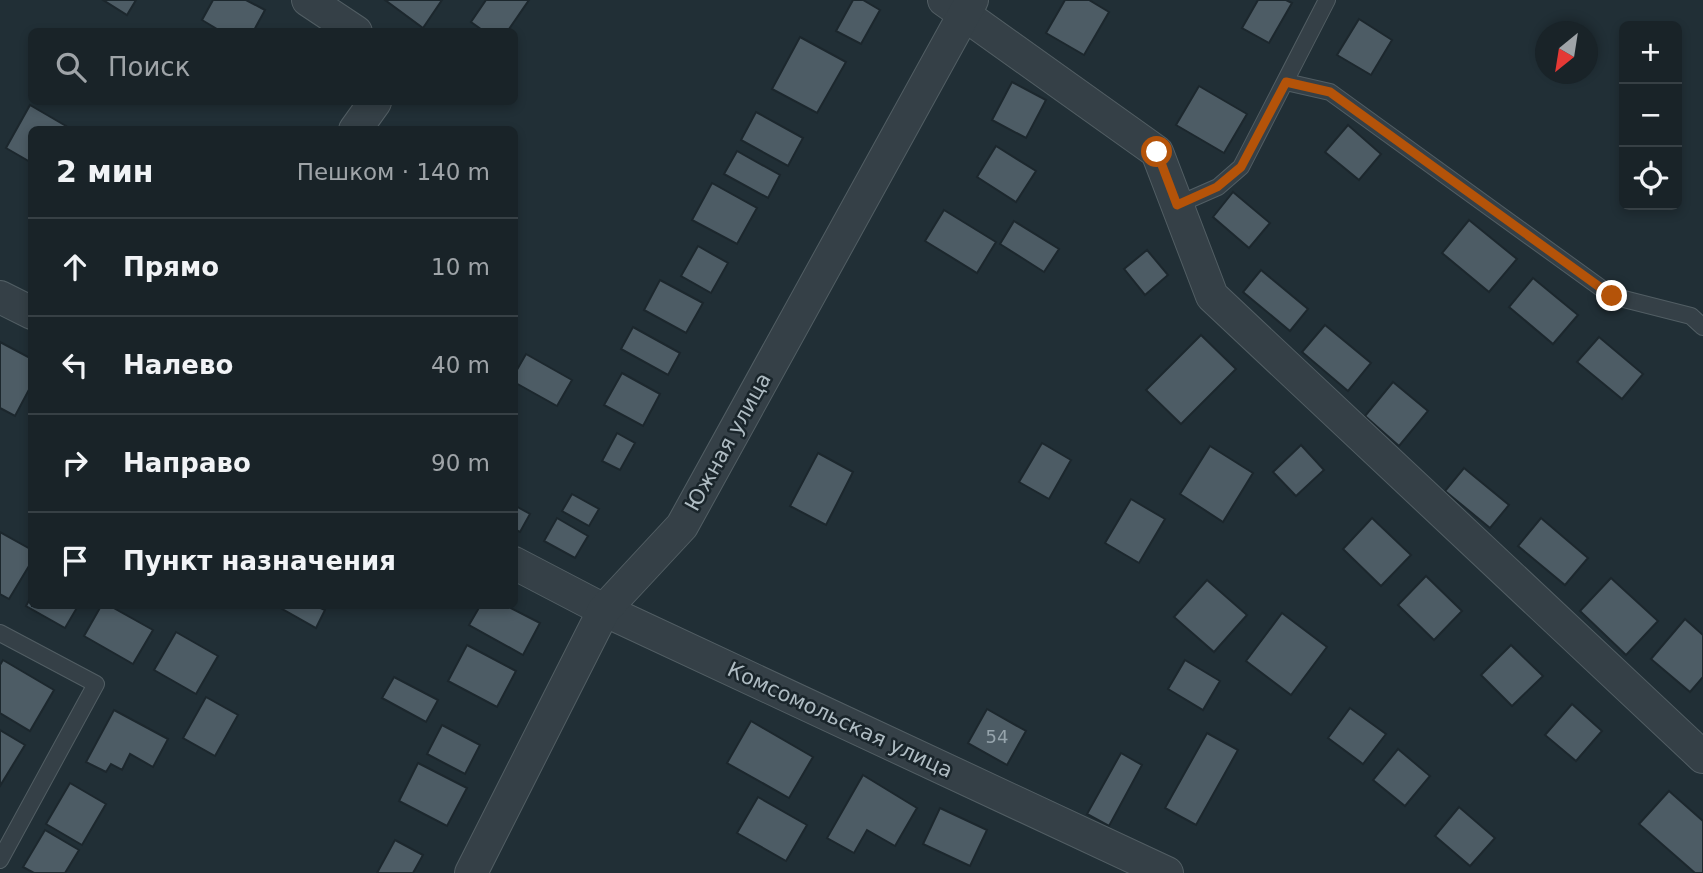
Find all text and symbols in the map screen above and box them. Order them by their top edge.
north arrow [1535,21,1598,84]
map controls [1619,21,1682,210]
button: + [1619,21,1682,84]
search box [28,28,518,105]
icon: search [52,48,90,86]
text: Поиск [108,52,190,82]
button: − [1619,84,1682,147]
route start [1141,136,1172,167]
button: locate [1619,147,1682,210]
text: 2 мин [56,154,154,189]
text: Пешком · 140 m [297,159,490,185]
icon: ahead [56,248,94,286]
text: Прямо [123,252,219,282]
text: 10 m [431,254,490,280]
route end [1596,280,1627,311]
icon: left [56,346,94,384]
text: Налево [123,350,233,380]
text: 40 m [431,352,490,378]
street label: Южная улица [680,369,776,515]
icon: right [56,444,94,482]
text: Направо [123,448,251,478]
text: 90 m [431,450,490,476]
icon: arrive [56,542,94,580]
text: Пункт назначения [123,546,396,576]
street label: Комсомольская улица [724,657,956,783]
house number: 54 [986,726,1008,747]

